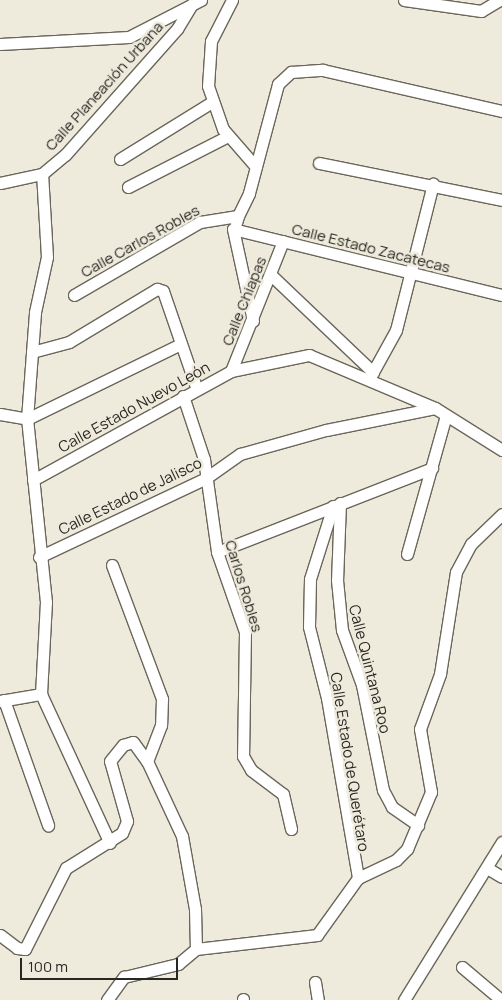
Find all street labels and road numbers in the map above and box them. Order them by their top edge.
street label: Calle Planeación Urbana [41,18,167,154]
street label: Calle Carlos Robles [78,201,202,281]
street label: Calle Estado Zacatecas [290,220,452,276]
street label: Calle Chiapas [218,254,270,348]
street label: Calle Estado Nuevo León [55,358,213,456]
street label: Calle Estado de Jalisco [55,453,205,539]
street label: Carlos Robles [222,538,266,634]
street label: Calle Quintana Roo [345,603,395,735]
street label: Calle Estado de Querétaro [327,671,373,853]

